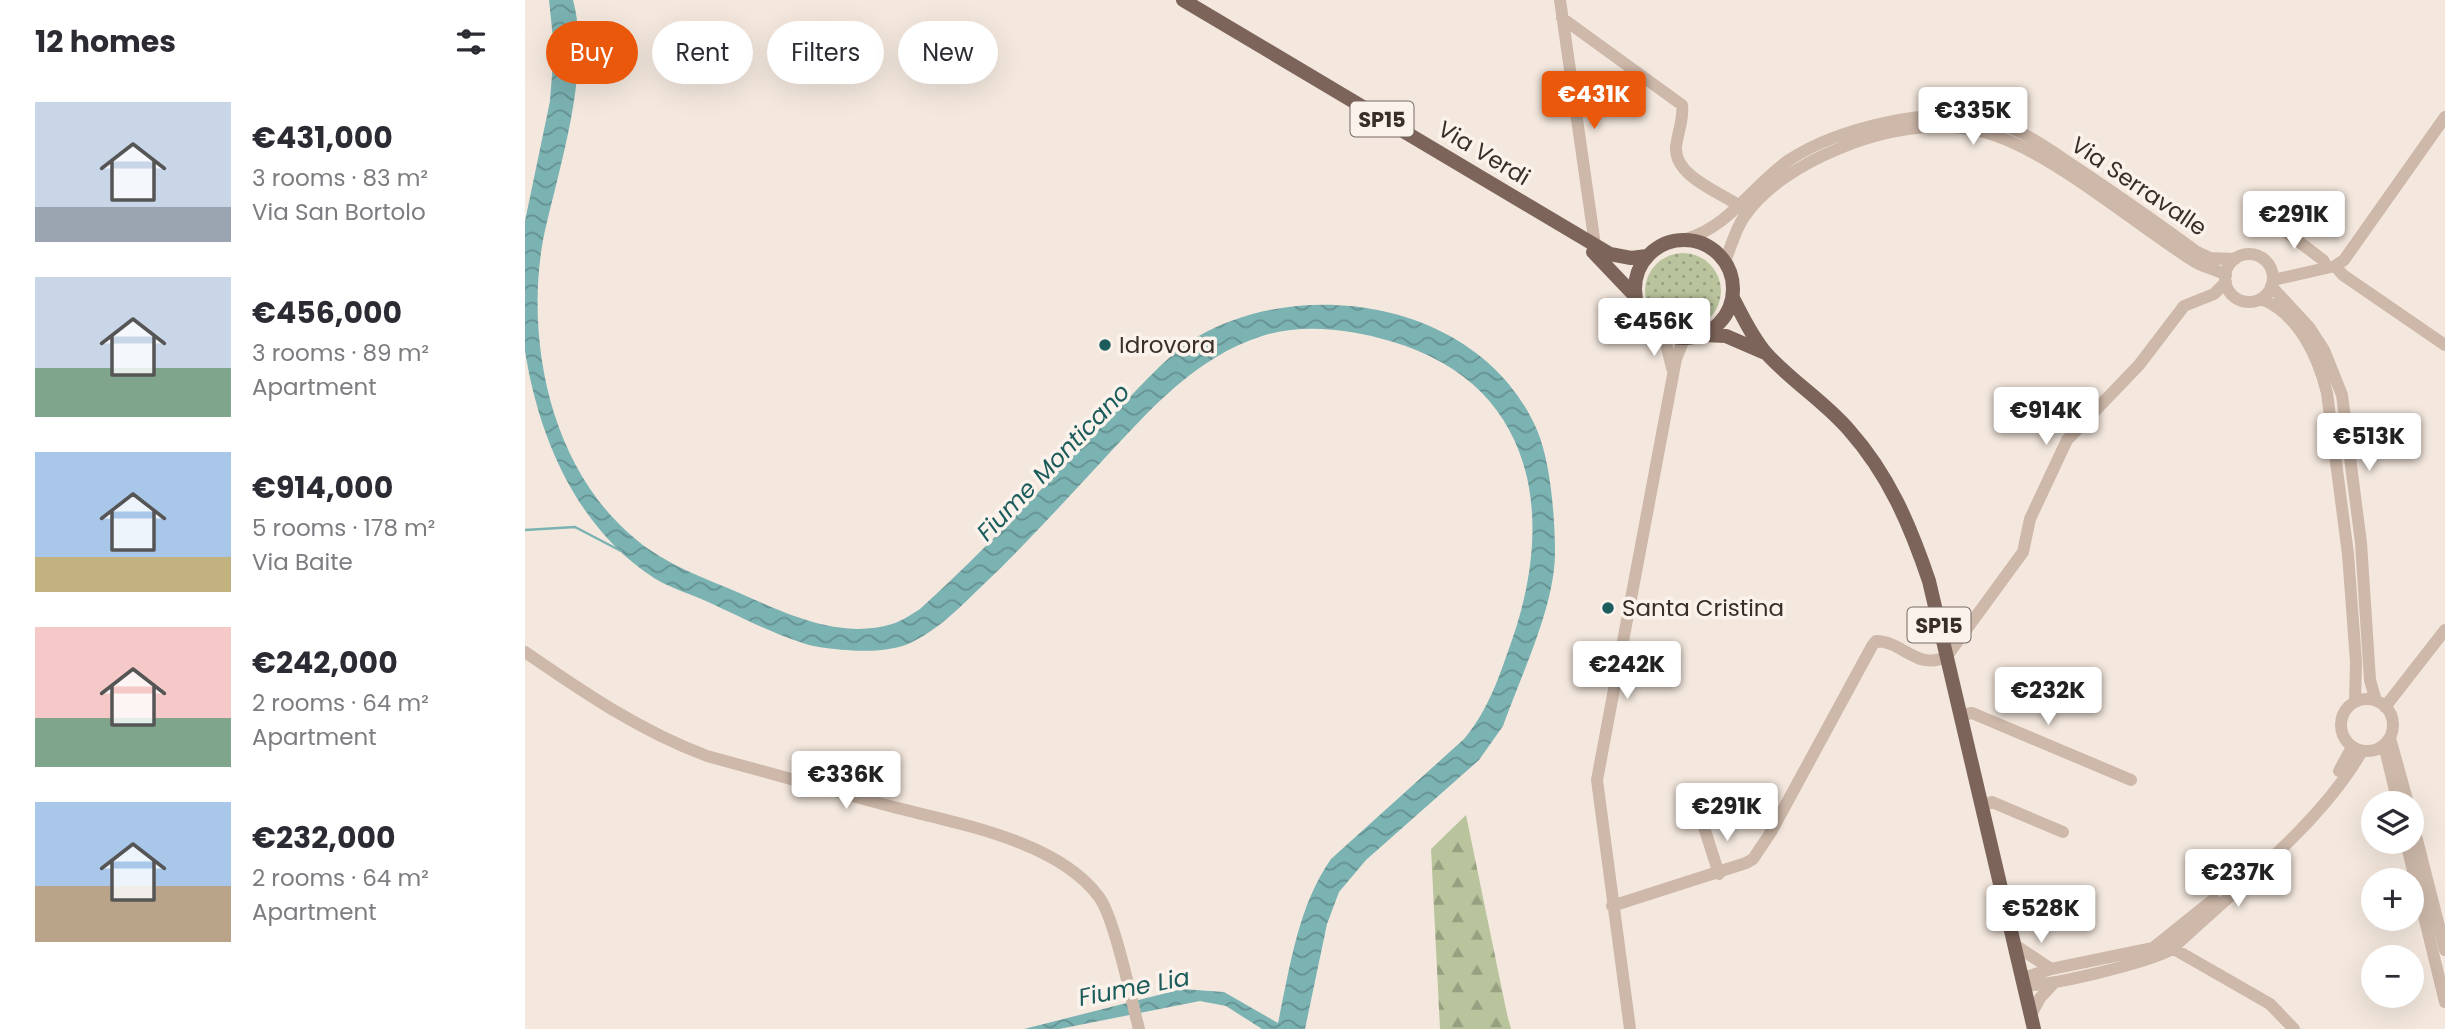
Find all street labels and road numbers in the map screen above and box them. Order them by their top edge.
road number: SP15 [1351,102,1413,136]
street label: Via Verdi [1432,113,1536,193]
street label: Via Serravalle [2065,129,2213,243]
road number: SP15 [1907,608,1971,642]

